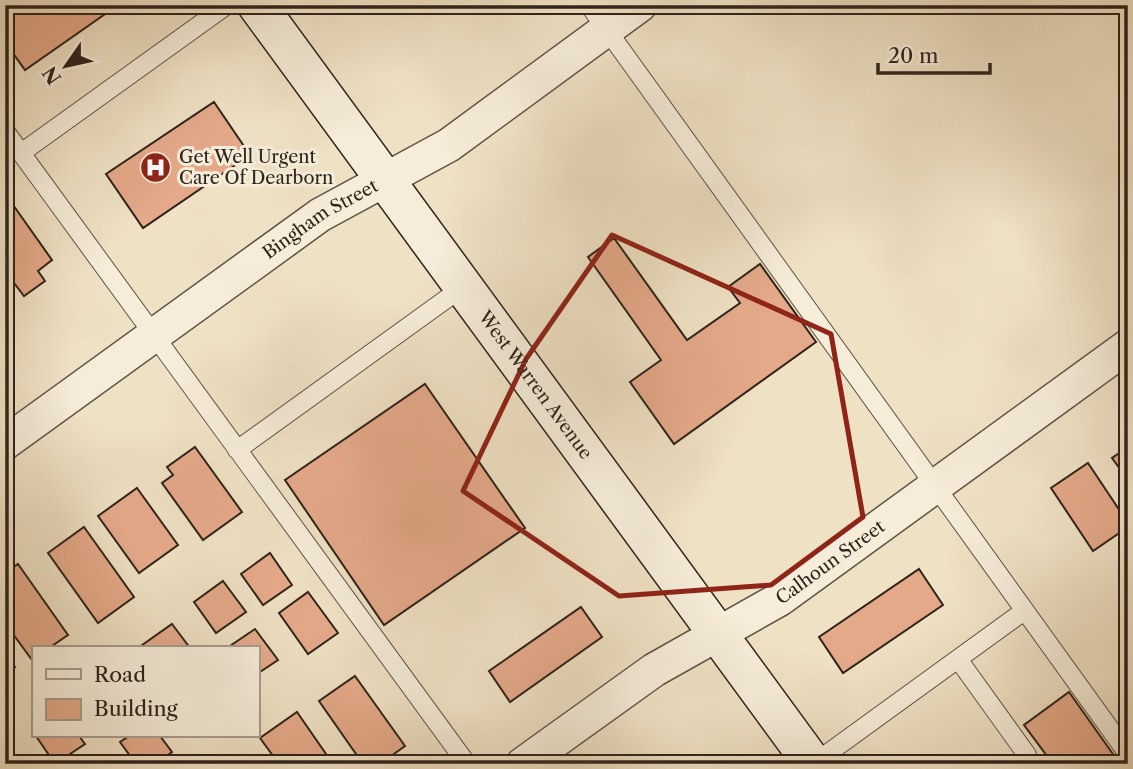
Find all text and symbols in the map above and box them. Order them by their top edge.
north arrow [32,32,102,102]
scale bar [878,32,990,76]
text: 20 m [888,43,939,68]
text: N [38,62,66,89]
place label: Get Well Urgent Care Of Dearborn [179,146,333,189]
hospital icon: Get Well Urgent Care Of Dearborn [139,150,173,184]
street label: Bingham Street [258,174,382,264]
street label: West Warren Avenue [473,306,597,463]
street label: Calhoun Street [771,515,890,609]
legend [32,646,259,738]
text: Road [94,662,146,687]
text: Building [94,696,179,721]

